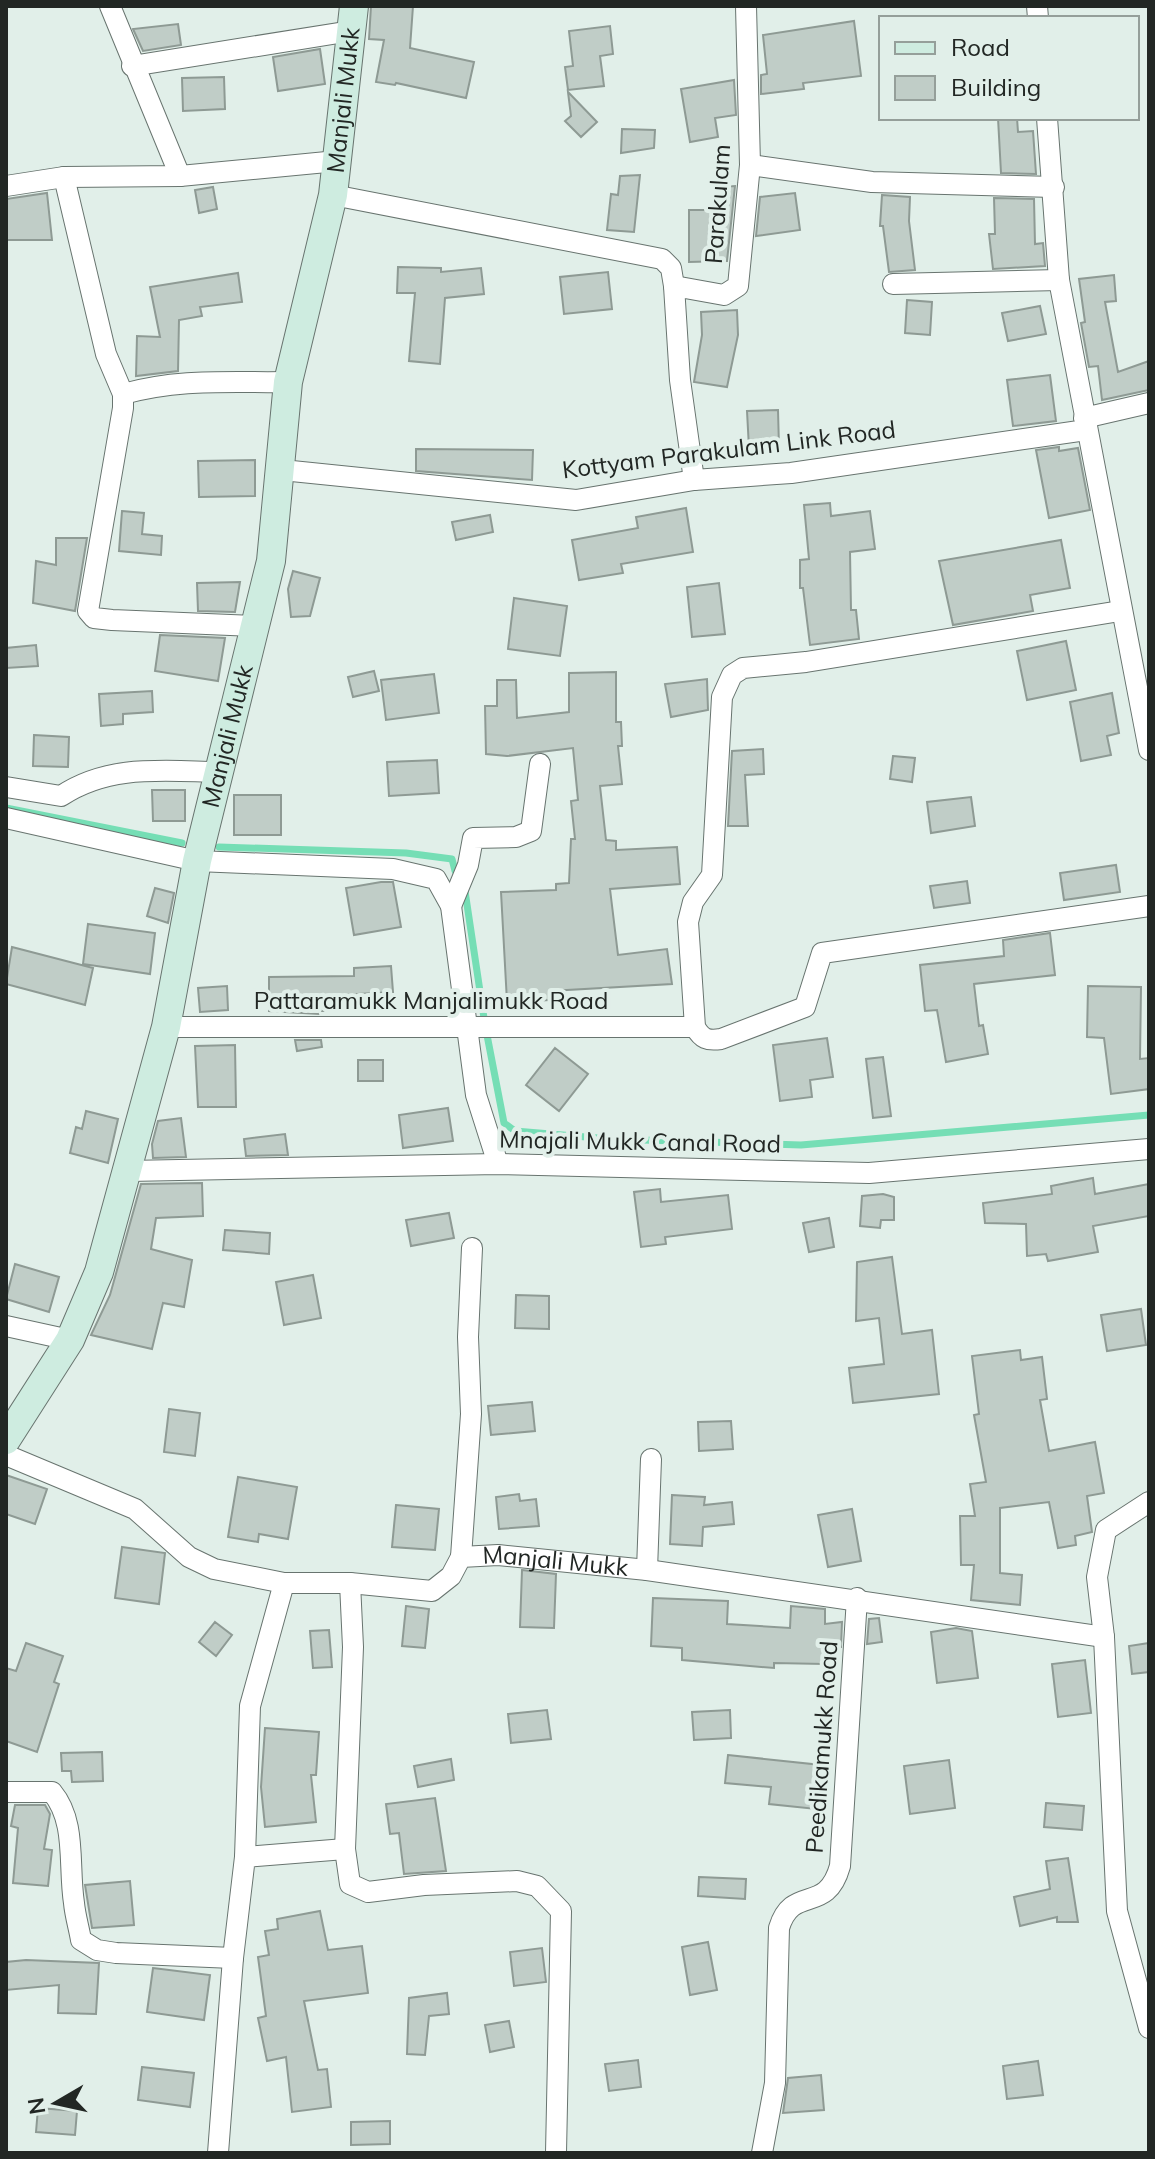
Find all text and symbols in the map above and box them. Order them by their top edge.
legend [879,16,1139,120]
street label: Manjali Mukk [320,25,366,174]
text: Road [951,32,1010,62]
text: Building [951,72,1041,102]
street label: Parakulam [698,143,736,265]
street label: Kottyam Parakulam Link Road [560,414,897,484]
street label: Manjali Mukk [195,661,259,811]
street label: Pattaramukk Manjalimukk Road [254,985,608,1015]
street label: Mnajali Mukk Canal Road [499,1124,781,1158]
street label: Manjali Mukk [482,1539,630,1582]
street label: Peedikamukk Road [799,1640,843,1854]
north arrow [16,2063,96,2143]
text: N [21,2096,51,2117]

